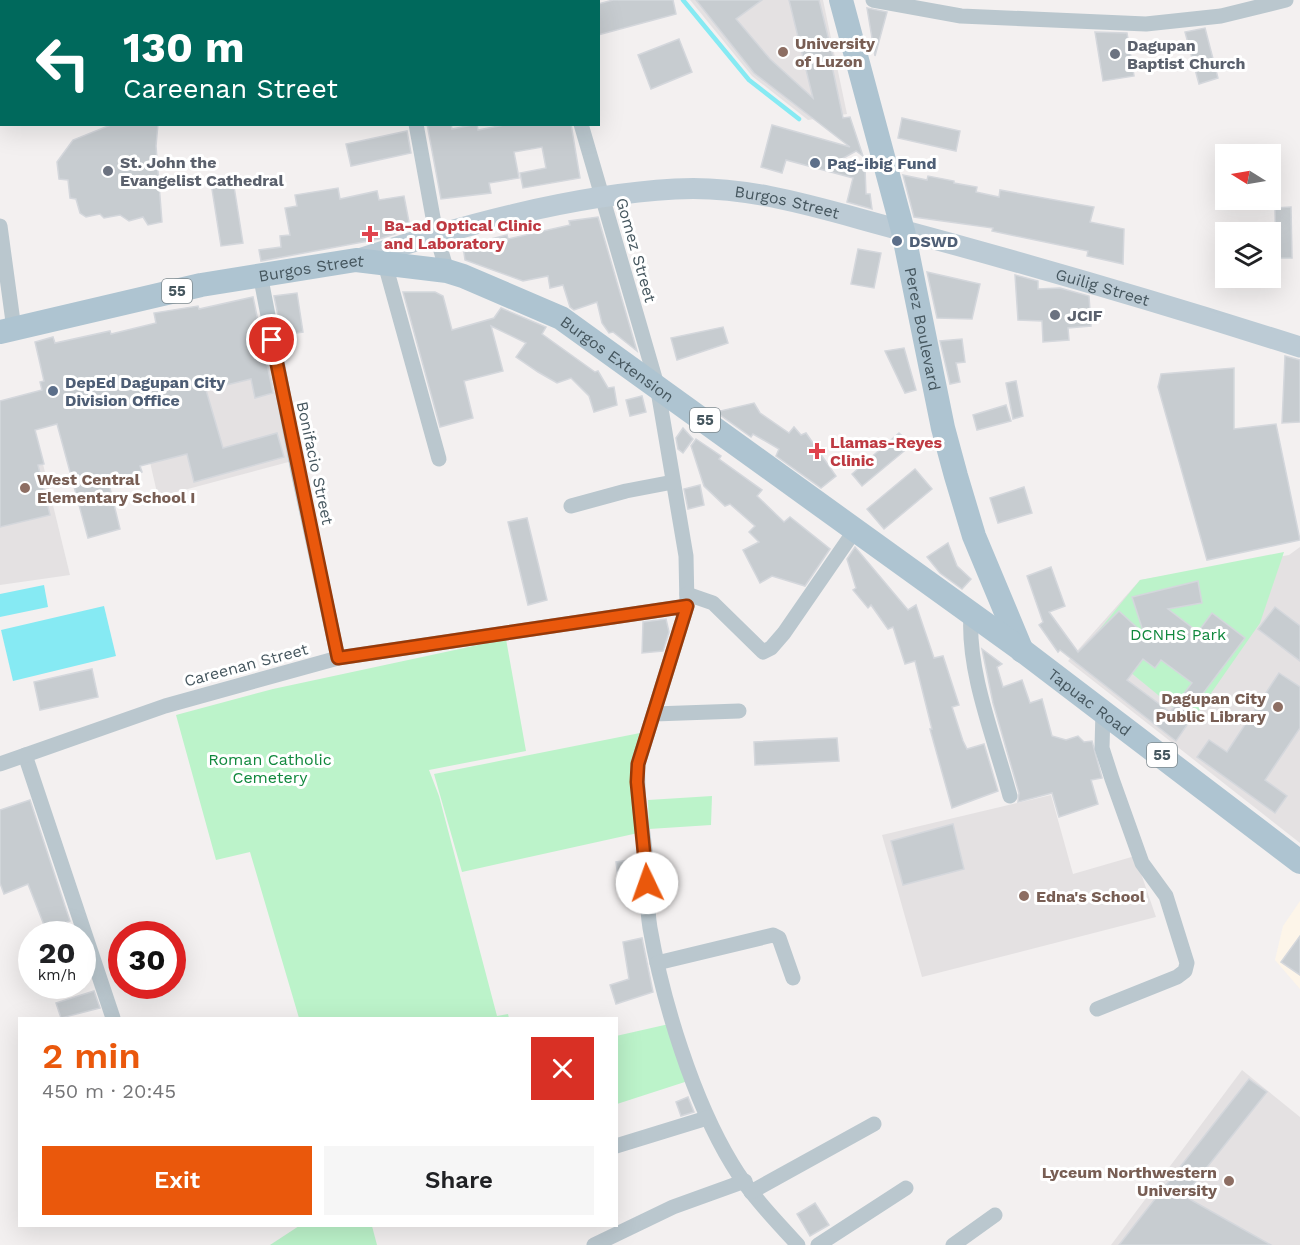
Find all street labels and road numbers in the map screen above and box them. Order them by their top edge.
street label: Burgos Street [734,181,842,222]
street label: Gomez Street [612,196,660,305]
street label: Burgos Street [257,250,365,285]
street label: Guilig Street [1053,264,1152,310]
street label: Perez Boulevard [901,265,945,392]
road number: 55 [162,279,192,303]
street label: Burgos Extension [557,311,678,406]
street label: Bonifacio Street [293,400,337,527]
road number: 55 [690,408,720,432]
street label: Careenan Street [182,639,310,691]
street label: Tapuac Road [1044,664,1135,740]
road number: 55 [1147,743,1177,767]

